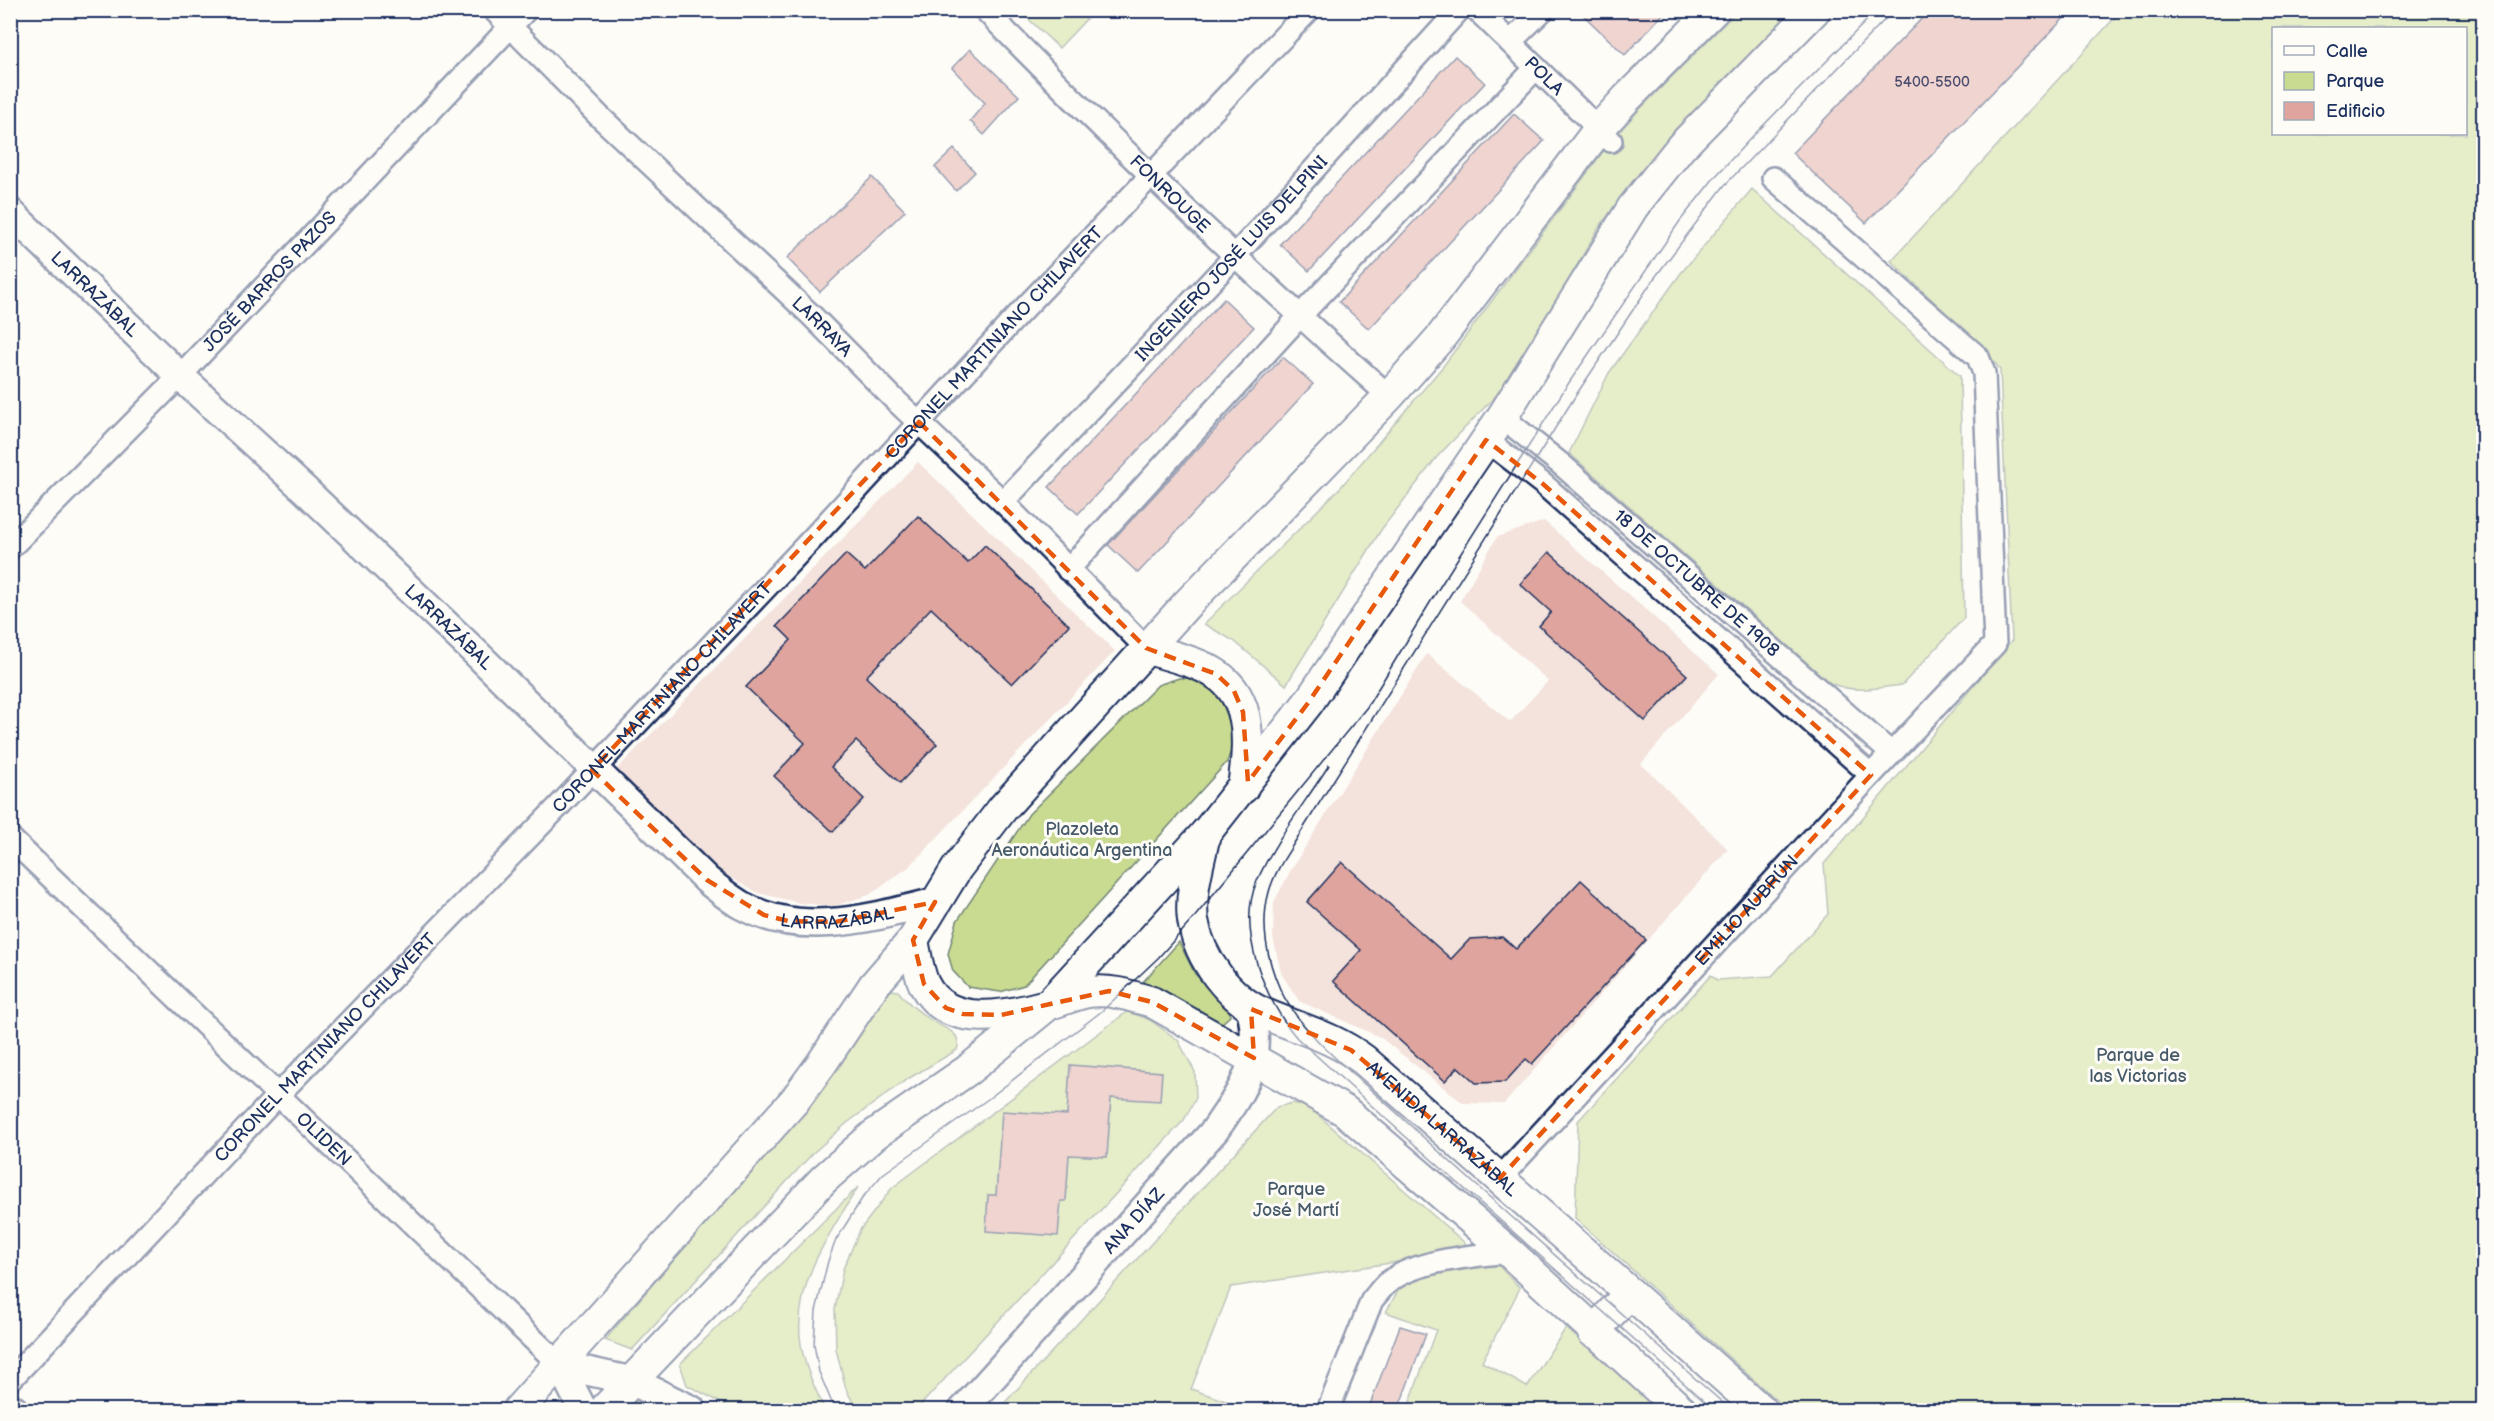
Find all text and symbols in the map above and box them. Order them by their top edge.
legend [2272,27,2467,135]
text: Calle [2326,41,2368,62]
street label: POLA [1520,52,1568,100]
text: Parque [2326,71,2384,92]
house number: 5400-5500 [1894,73,1970,92]
text: Edificio [2326,101,2385,122]
street label: FONROUGE [1125,151,1214,238]
street label: INGENIERO JOSÉ LUIS DELPINI [1131,152,1332,366]
street label: JOSÉ BARROS PAZOS [199,207,341,356]
street label: CORONEL MARTINIANO CHILAVERT [881,222,1108,463]
street label: LARRAZÁBAL [46,247,143,342]
street label: LARRAYA [787,293,856,361]
street label: 18 DE OCTUBRE DE 1908 [1609,505,1783,661]
street label: CORONEL MARTINIANO CHILAVERT [548,578,777,817]
street label: LARRAZÁBAL [400,581,497,675]
park label: Plazoleta Aeronáutica Argentina [992,819,1172,861]
street label: EMILIO AUBRÚN [1691,851,1803,970]
street label: LARRAZÁBAL [779,902,896,934]
street label: CORONEL MARTINIANO CHILAVERT [210,929,441,1167]
park label: Parque de las Victorias [2089,1045,2187,1087]
street label: AVENIDA LARRAZÁBAL [1362,1057,1522,1201]
street label: OLIDEN [292,1108,356,1170]
park label: Parque José Martí [1253,1179,1340,1221]
street label: ANA DÍAZ [1099,1184,1169,1258]

